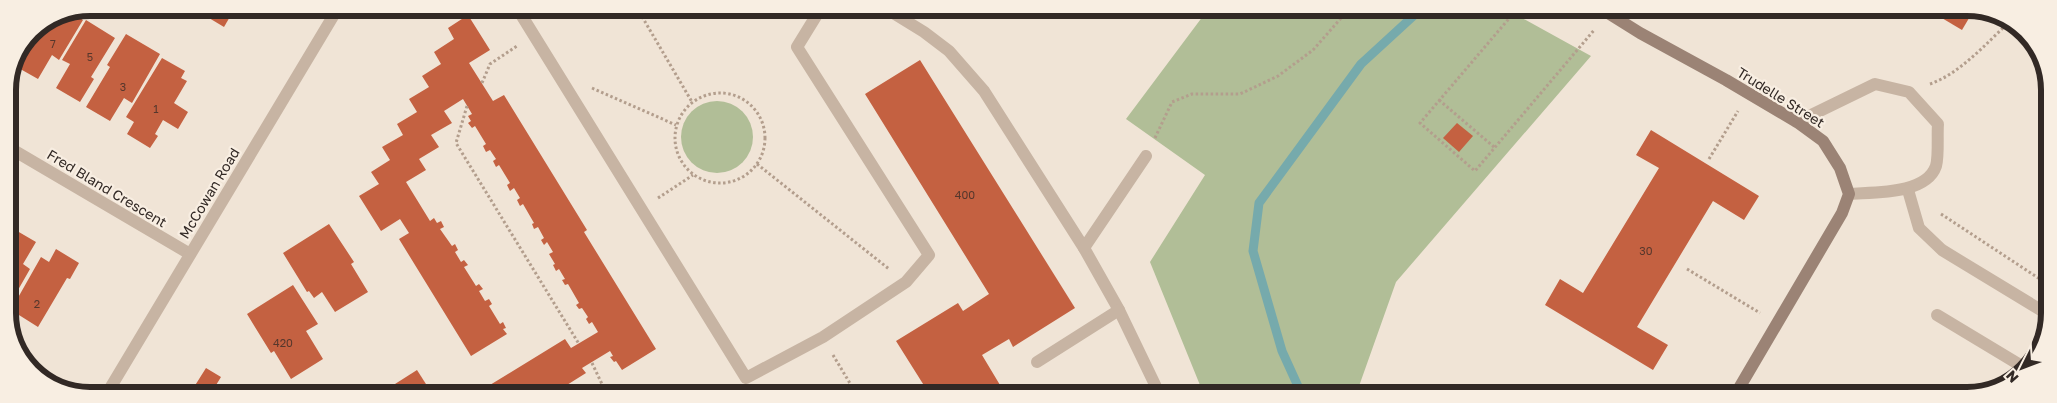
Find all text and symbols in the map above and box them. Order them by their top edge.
house number: 7 [50,37,56,50]
house number: 5 [87,50,93,63]
street label: Trudelle Street [1734,63,1828,131]
house number: 3 [120,80,126,93]
house number: 1 [153,102,159,115]
street label: McCowan Road [175,145,243,241]
street label: Fred Bland Crescent [44,146,170,230]
house number: 400 [955,188,975,201]
house number: 30 [1639,244,1653,257]
house number: 2 [34,297,40,310]
house number: 420 [273,336,293,349]
north arrow [1997,343,2047,393]
text: N [2002,367,2022,387]

